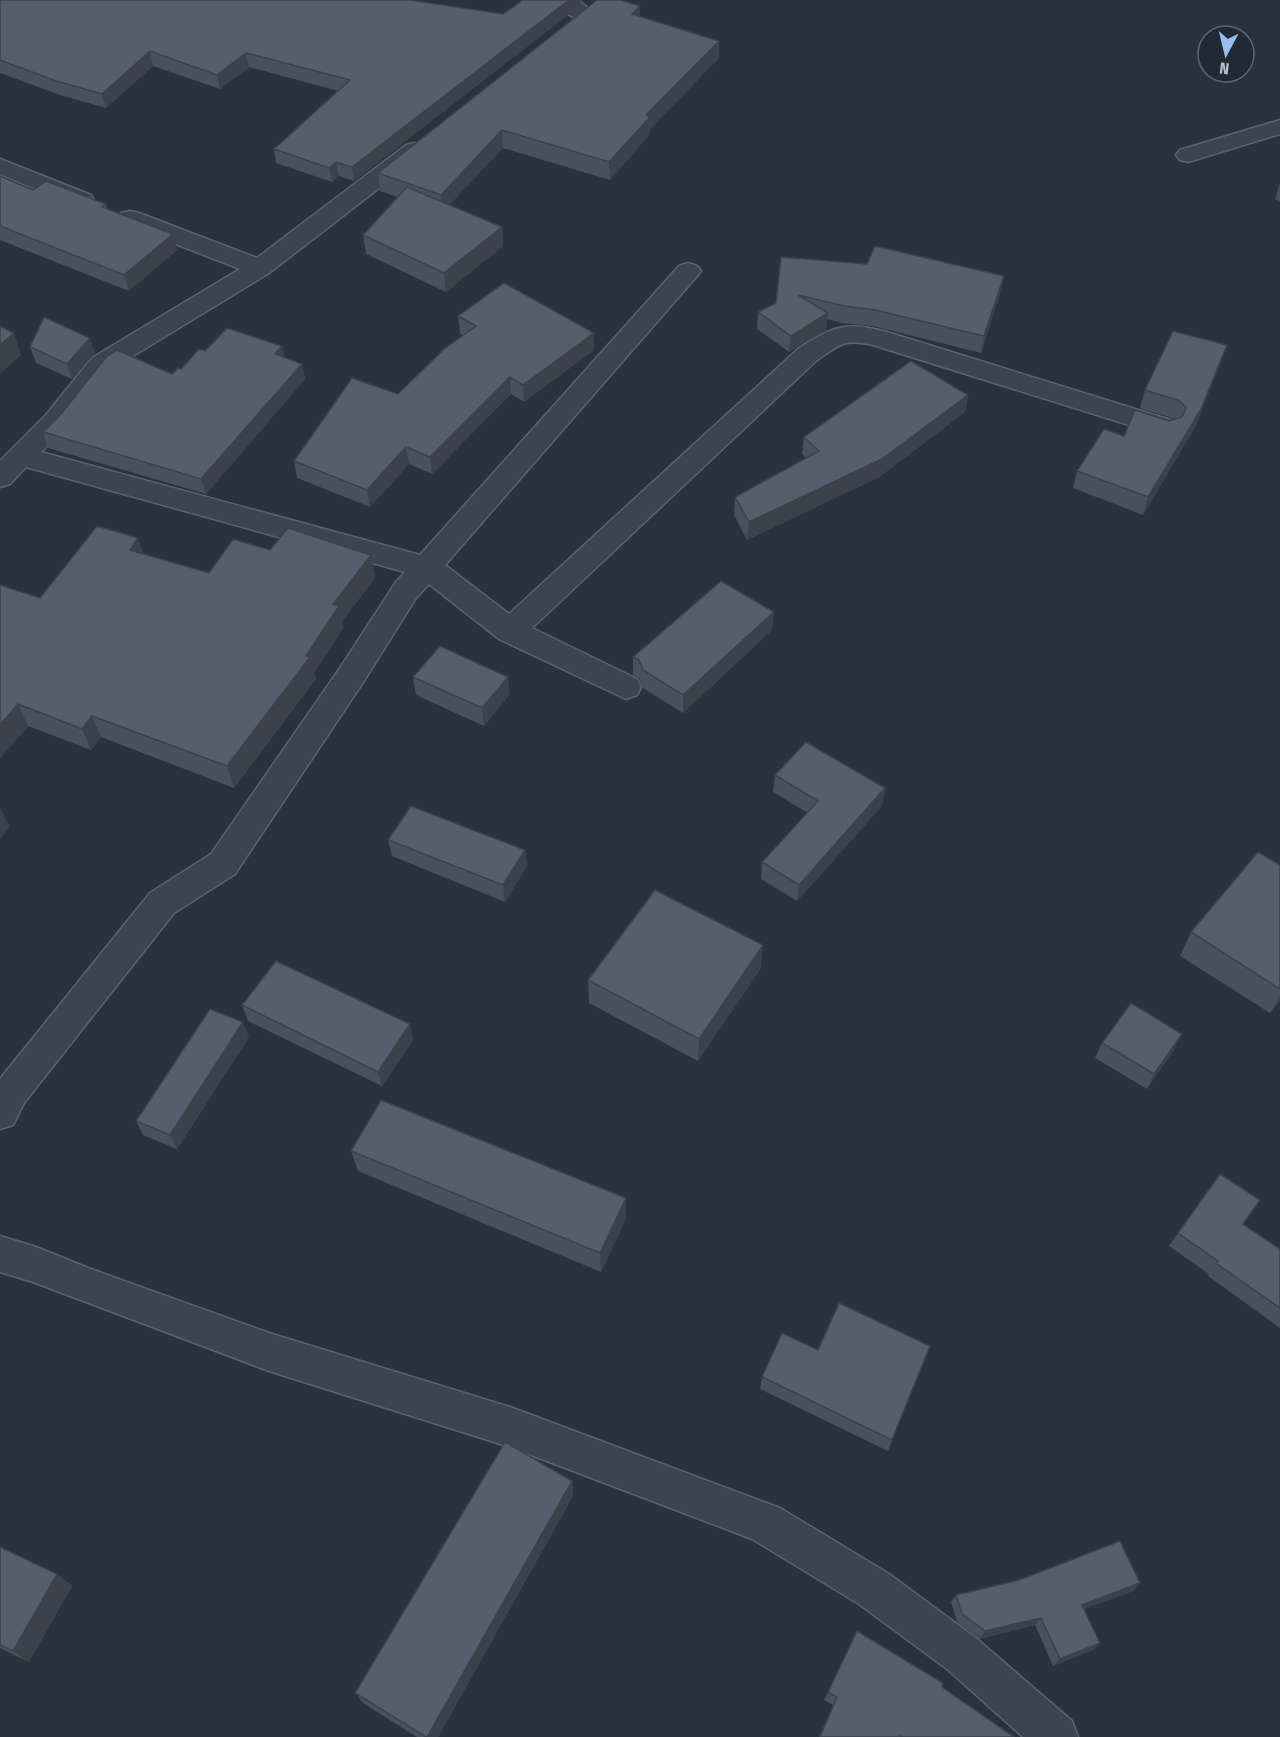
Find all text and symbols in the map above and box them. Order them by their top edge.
north arrow [1196,24,1256,84]
text: N [1218,58,1230,78]

